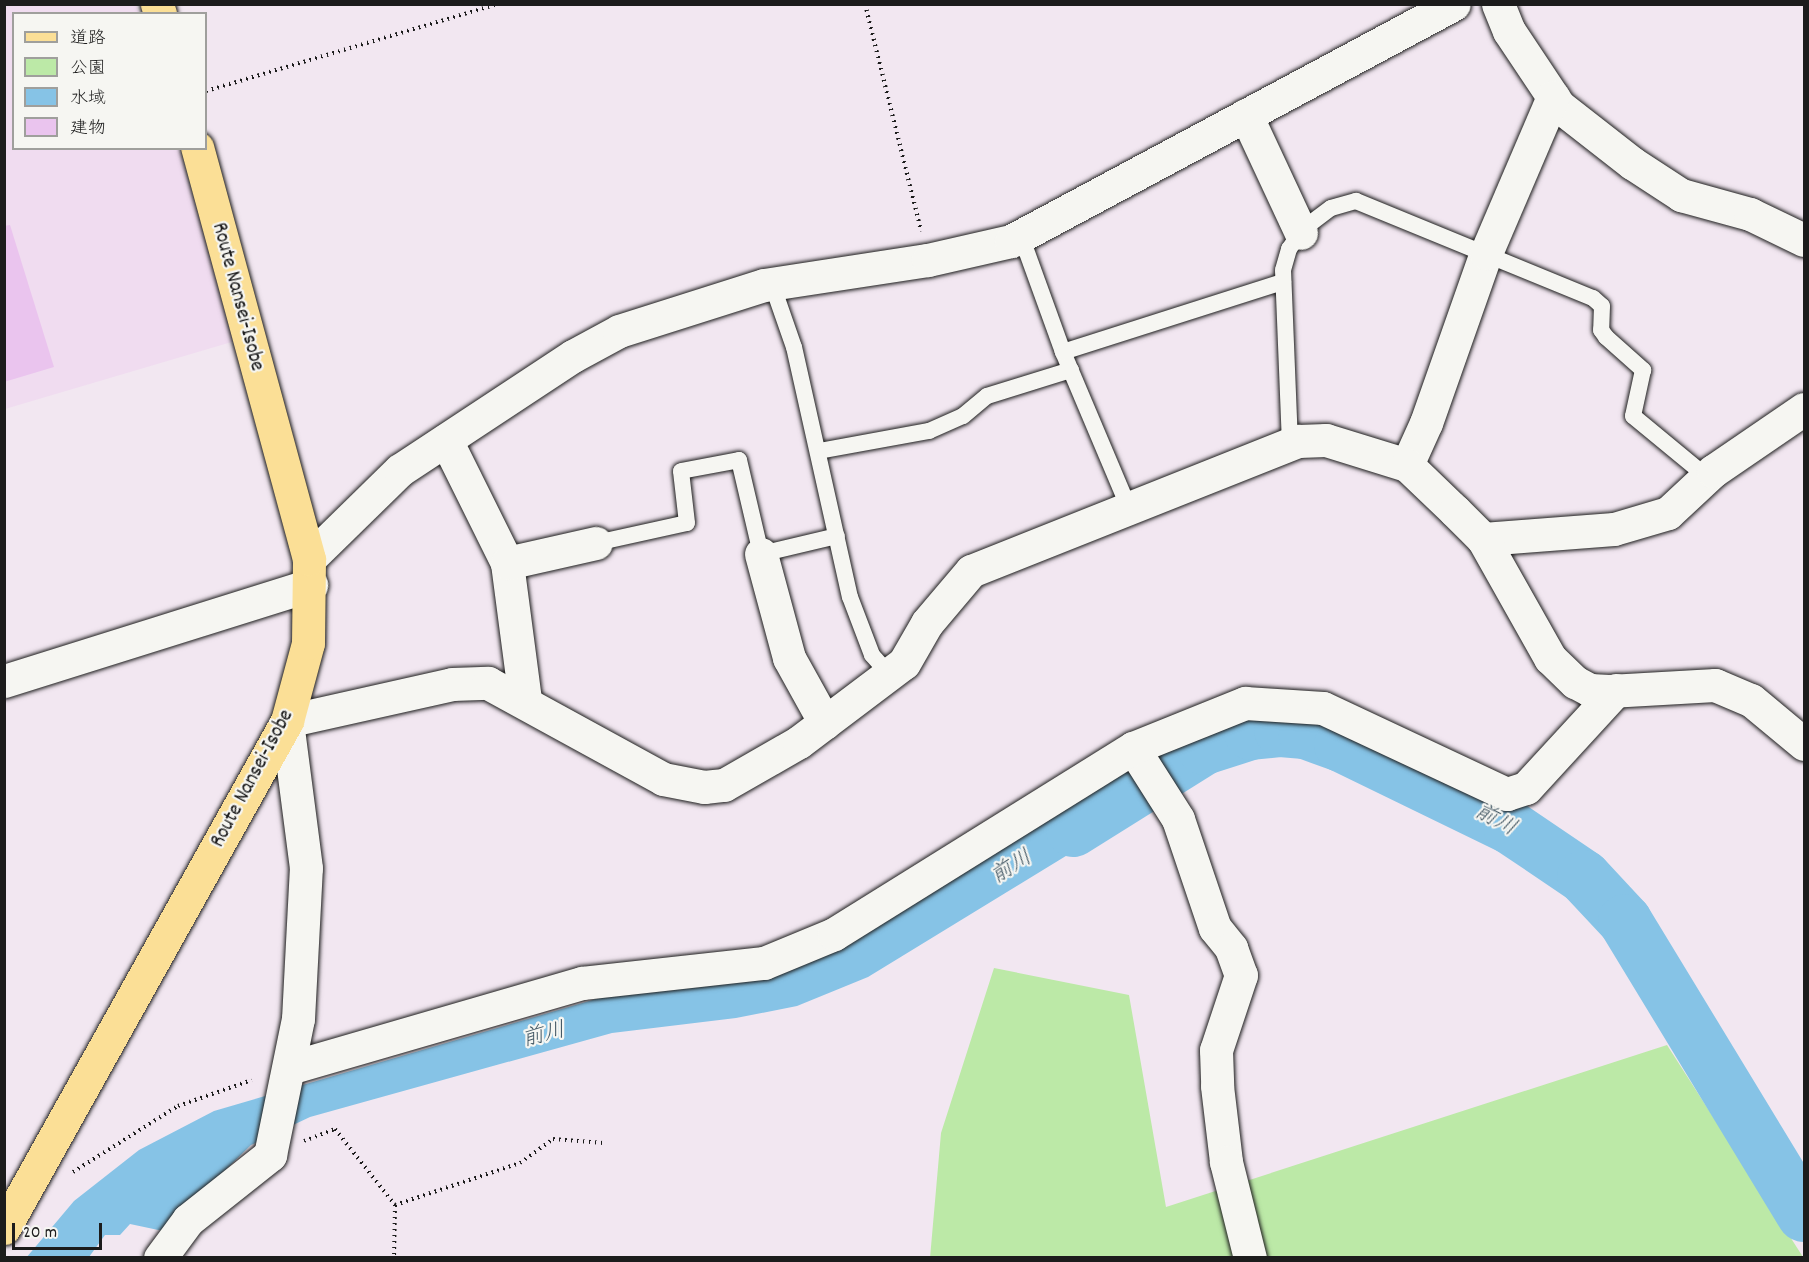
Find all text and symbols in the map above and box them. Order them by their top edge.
legend [12,12,207,150]
text: 道路 [70,27,106,52]
text: 公園 [70,57,106,82]
text: 水域 [70,87,106,112]
text: 建物 [70,117,106,142]
street label: Route Nansei-Isobe [205,220,269,374]
street label: Route Nansei-Isobe [206,706,300,852]
water label: 前川 [1469,799,1521,843]
water label: 前川 [986,845,1038,891]
water label: 前川 [519,1018,569,1054]
scale bar [15,1211,105,1249]
text: 20 m [23,1221,57,1246]

